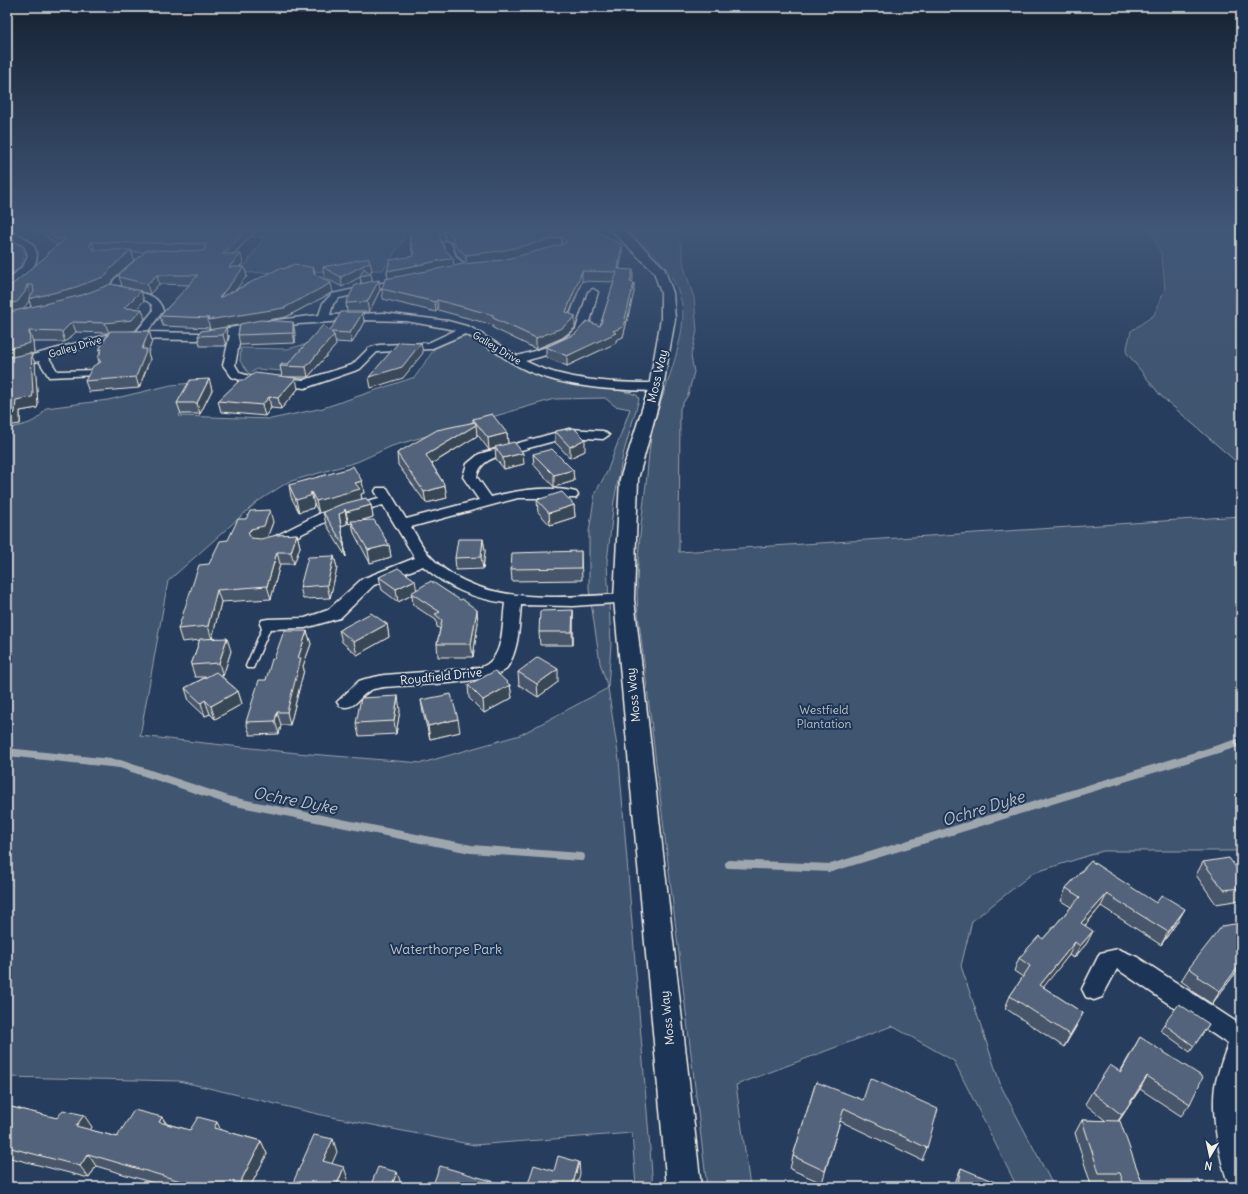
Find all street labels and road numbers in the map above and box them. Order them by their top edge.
street label: Galley Drive [470,328,524,368]
street label: Galley Drive [47,333,103,361]
street label: Moss Way [644,348,670,404]
street label: Roydfield Drive [399,664,483,688]
street label: Moss Way [623,667,643,723]
street label: Moss Way [657,990,677,1046]

